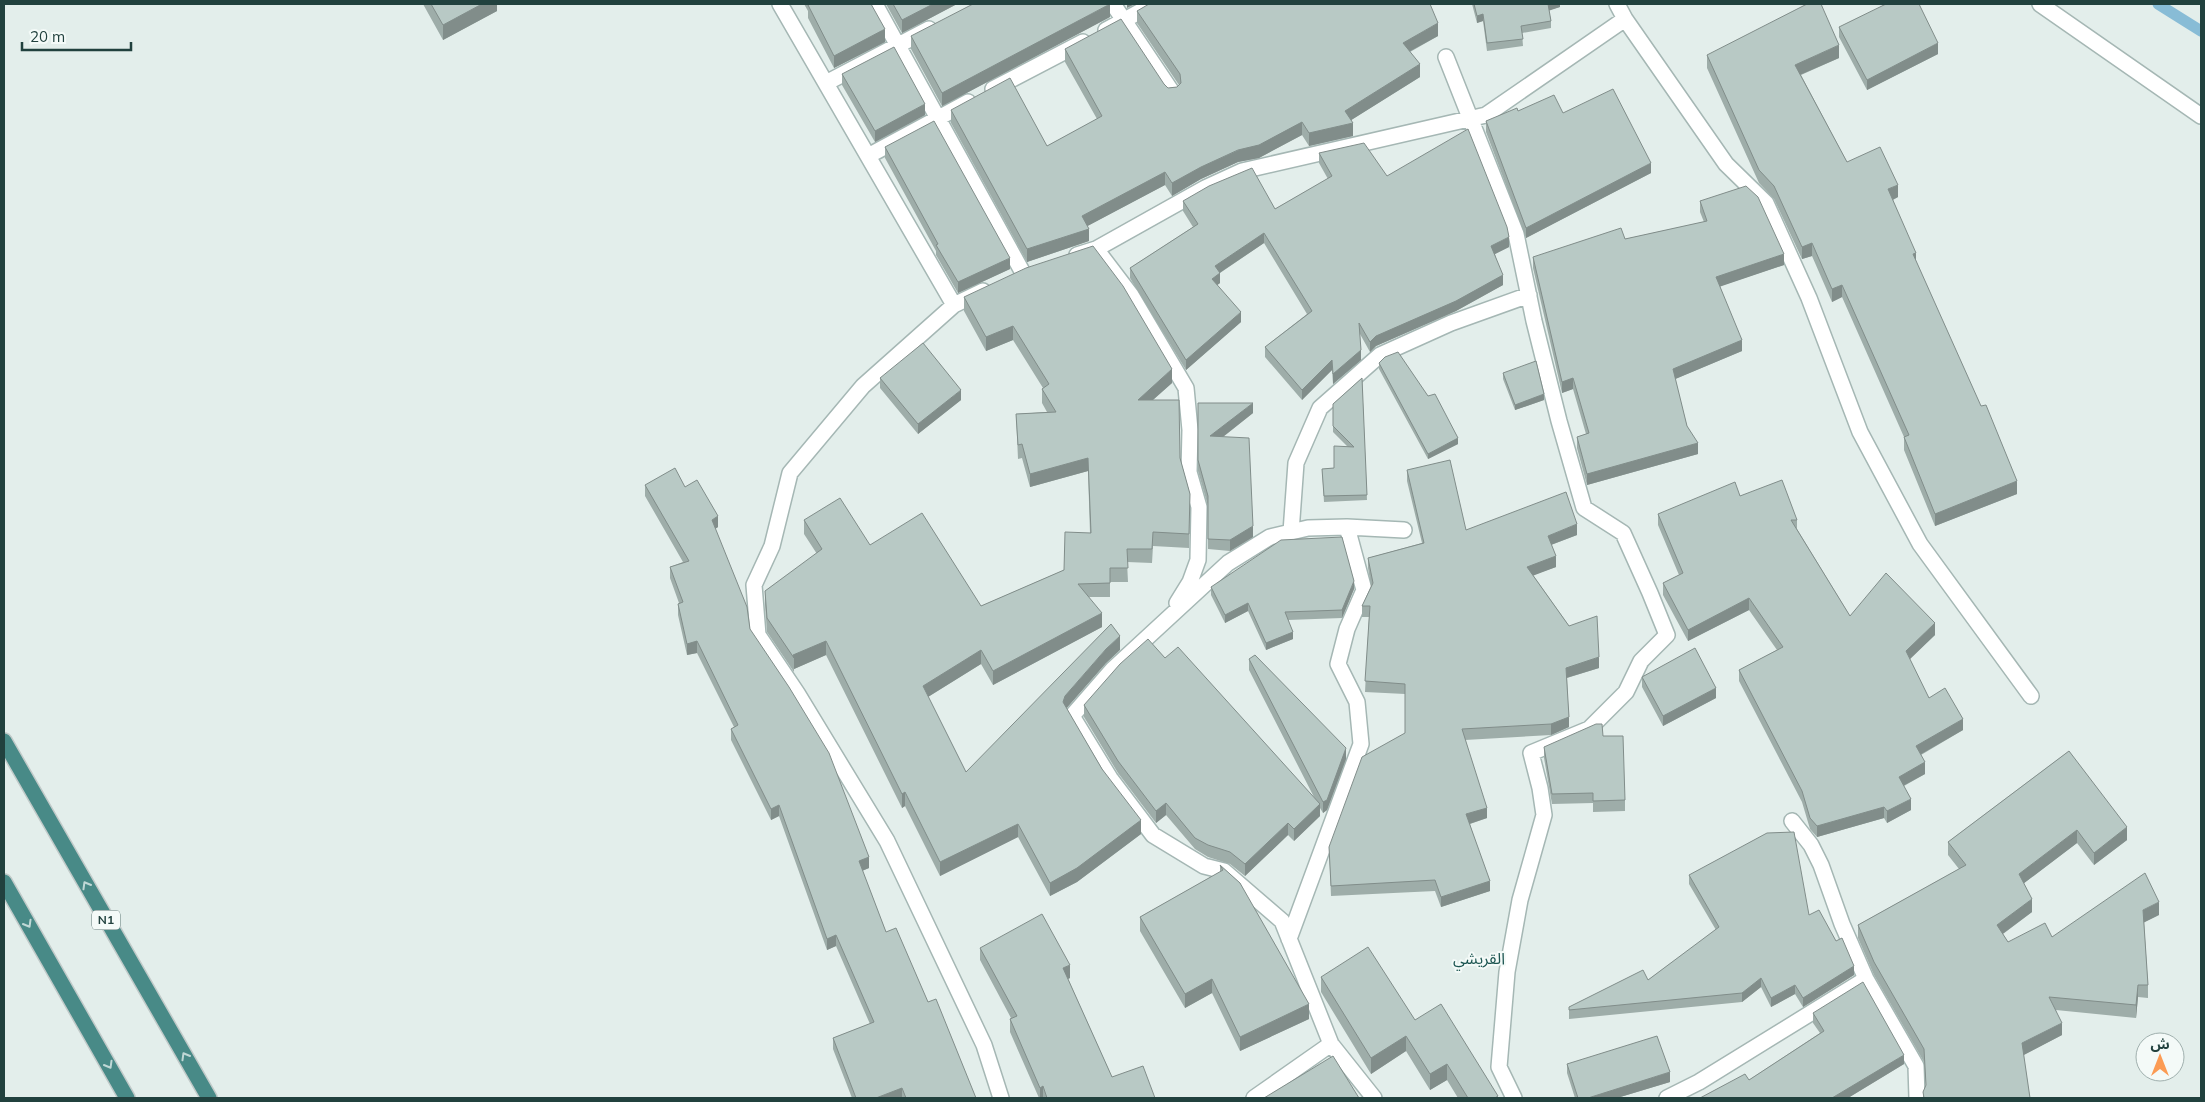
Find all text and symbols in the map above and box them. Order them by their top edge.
scale bar [22,20,131,52]
text: 20 m [30,27,65,46]
one-way arrow [83,881,93,890]
road number: N1 [92,910,120,930]
one-way arrow [22,919,32,928]
district label: القريشي [1453,948,1505,971]
north arrow [2135,1032,2185,1082]
text: ش [2150,1035,2170,1053]
one-way arrow [181,1052,191,1061]
one-way arrow [102,1060,112,1069]

